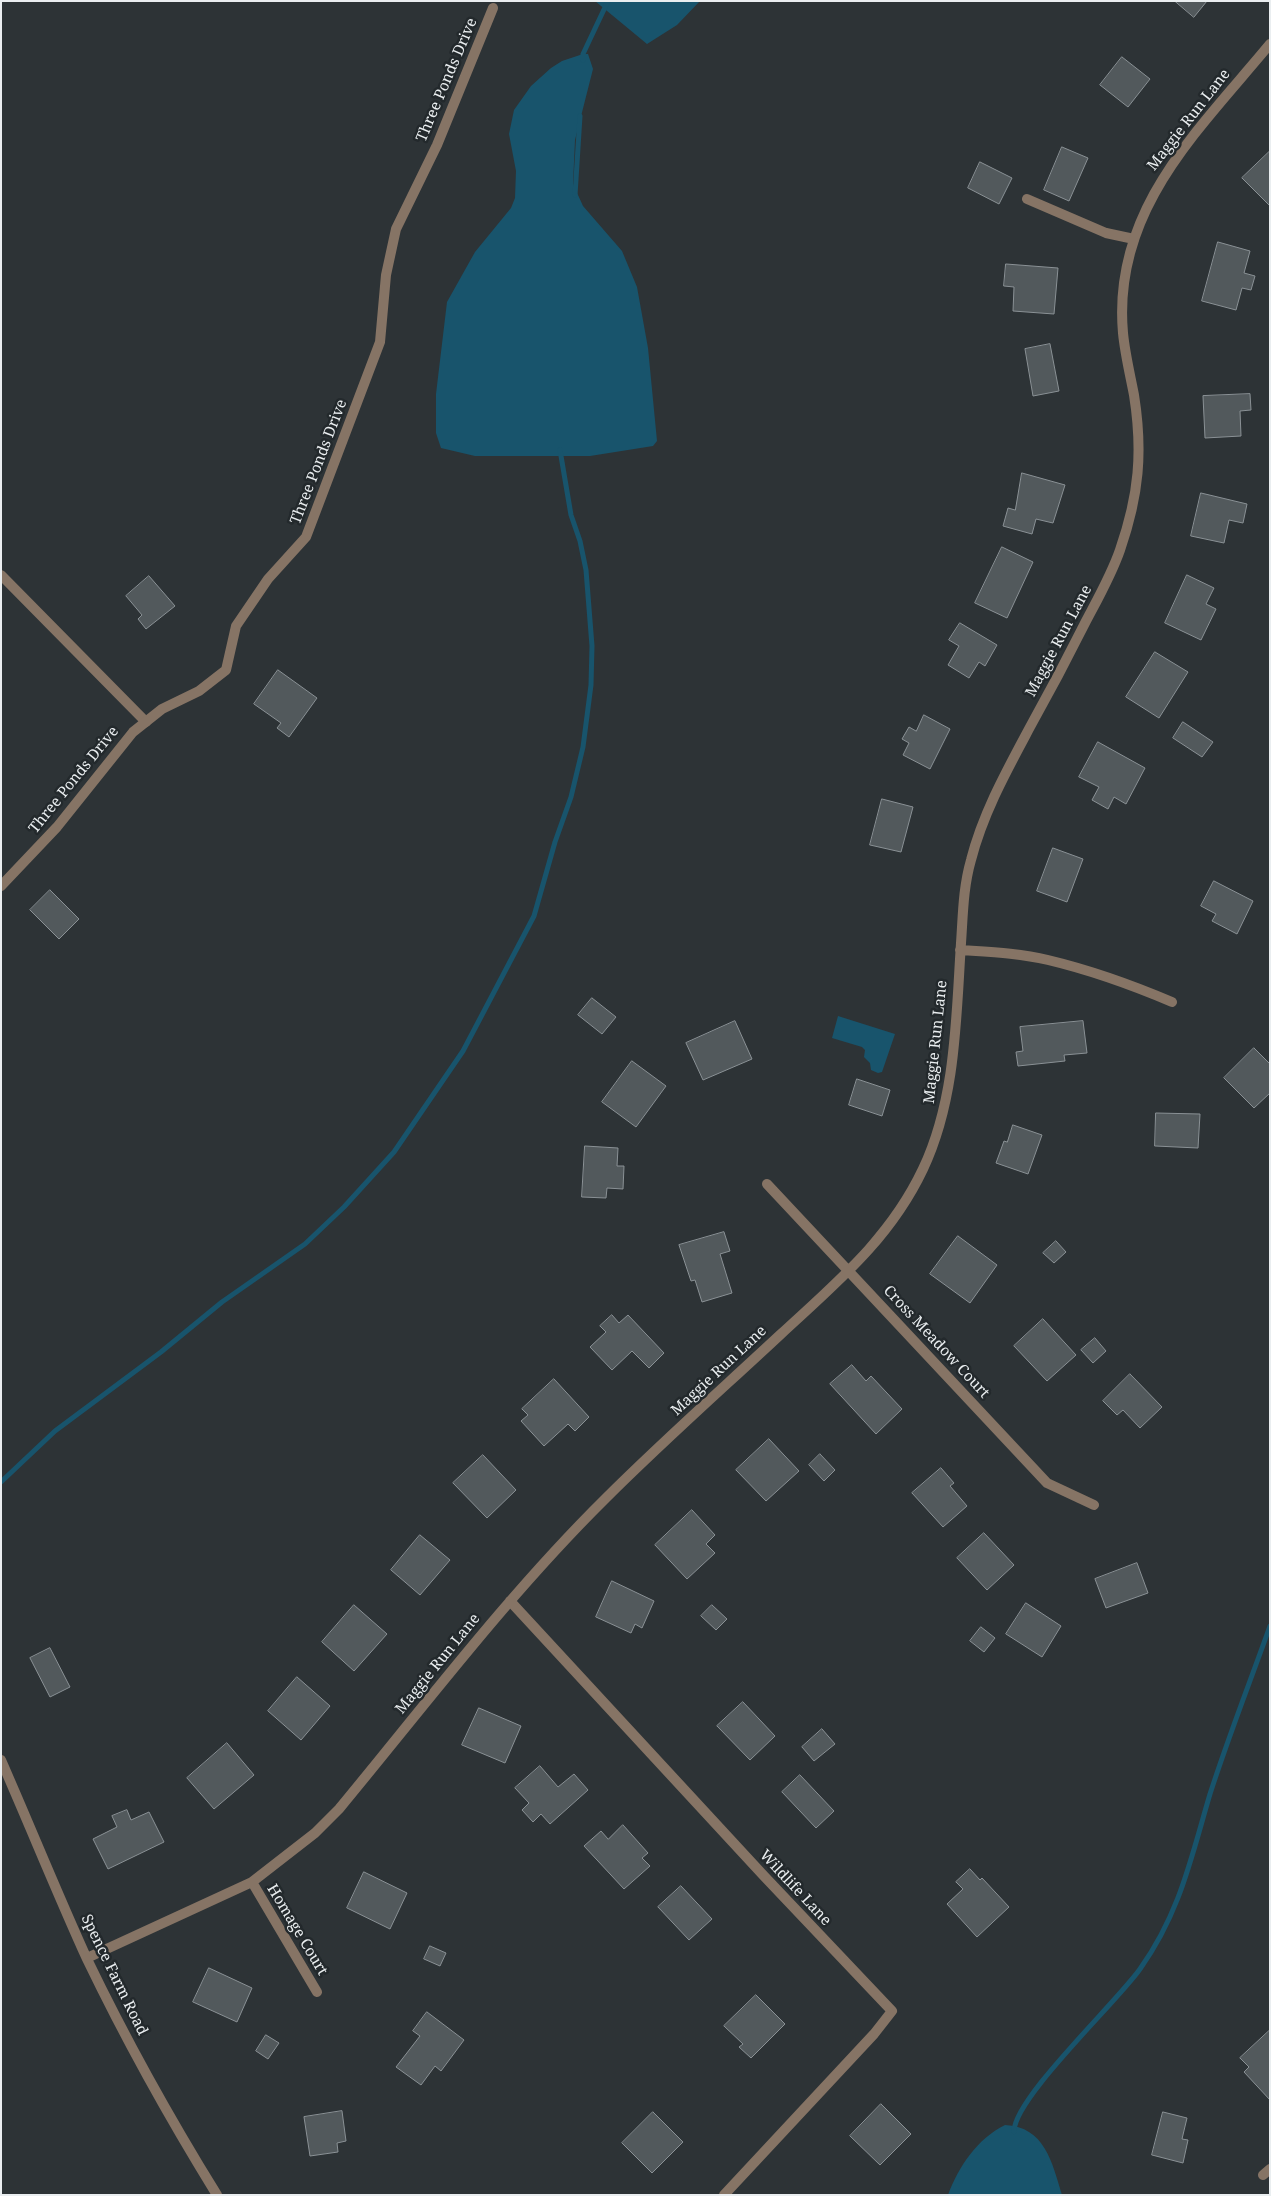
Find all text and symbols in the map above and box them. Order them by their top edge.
street label: Three Ponds Drive [413,16,481,144]
street label: Maggie Run Lane [1144,66,1234,174]
street label: Three Ponds Drive [287,397,351,527]
street label: Maggie Run Lane [1022,582,1096,700]
street label: Three Ponds Drive [25,723,123,837]
street label: Maggie Run Lane [921,979,951,1105]
street label: Cross Meadow Court [879,1282,993,1402]
street label: Maggie Run Lane [668,1322,770,1420]
street label: Maggie Run Lane [392,1610,484,1718]
street label: Wildlife Lane [755,1846,835,1930]
street label: Homage Court [263,1881,331,1979]
street label: Spence Farm Road [77,1912,151,2038]

